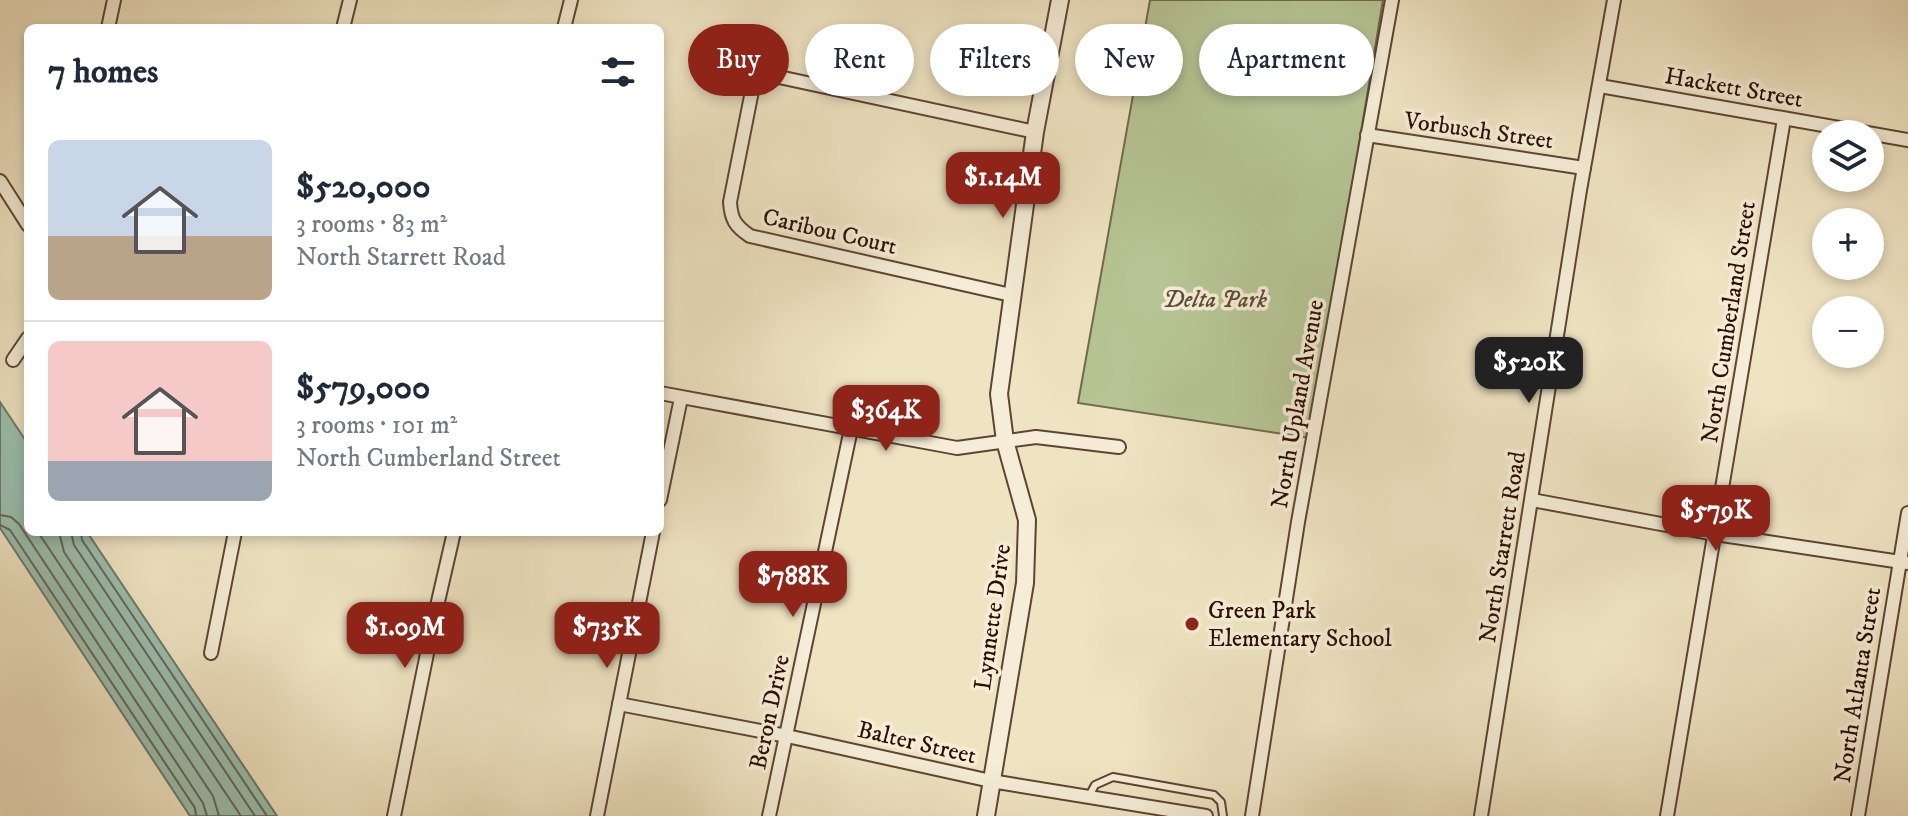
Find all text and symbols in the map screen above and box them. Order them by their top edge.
chip: Buy [688,24,789,96]
chip: Rent [805,24,914,96]
chip: Filters [930,24,1059,96]
chip: New [1075,24,1183,96]
chip: Apartment [1199,24,1374,96]
icon: filters [596,50,640,94]
text: 7 homes [48,51,158,93]
street label: Hackett Street [1662,61,1805,115]
street label: Vorbusch Street [1401,106,1556,156]
map controls [1812,120,1884,368]
button: layers [1812,120,1884,192]
pin: $1.14M [938,152,1068,220]
text: $1.14M [964,161,1042,194]
text: $520,000 [296,166,431,208]
icon: home [112,172,208,268]
street label: North Cumberland Street [1695,199,1763,445]
street label: Caribou Court [760,202,900,262]
text: 3 rooms · 83 m² [296,208,447,241]
button: + [1812,208,1884,280]
text: North Starrett Road [296,241,506,274]
park label: Delta Park [1163,285,1267,315]
button: − [1812,296,1884,368]
street label: North Upland Avenue [1265,297,1331,511]
pin: $520K [1473,337,1585,405]
text: $520K [1493,346,1565,379]
text: $579,000 [296,367,430,409]
icon: home [112,373,208,469]
pin: $364K [830,385,942,453]
text: $364K [851,394,921,427]
text: 3 rooms · 101 m² [296,409,457,442]
text: North Cumberland Street [296,442,561,475]
street label: North Starrett Road [1473,449,1533,645]
pin: $579K [1660,485,1772,553]
text: $579K [1680,494,1752,527]
street label: Lynnette Drive [968,542,1018,692]
pin: $788K [737,551,849,619]
text: $788K [757,560,829,593]
street label: North Atlanta Street [1828,585,1888,785]
place label: Green Park Elementary School [1208,596,1392,654]
pin: $1.09M [340,602,470,670]
pin: $735K [551,602,663,670]
text: $1.09M [365,611,445,644]
text: $735K [573,611,641,644]
marker: Green Park Elementary School [1183,615,1201,633]
street label: Beron Drive [743,652,797,772]
street label: Balter Street [854,715,979,771]

